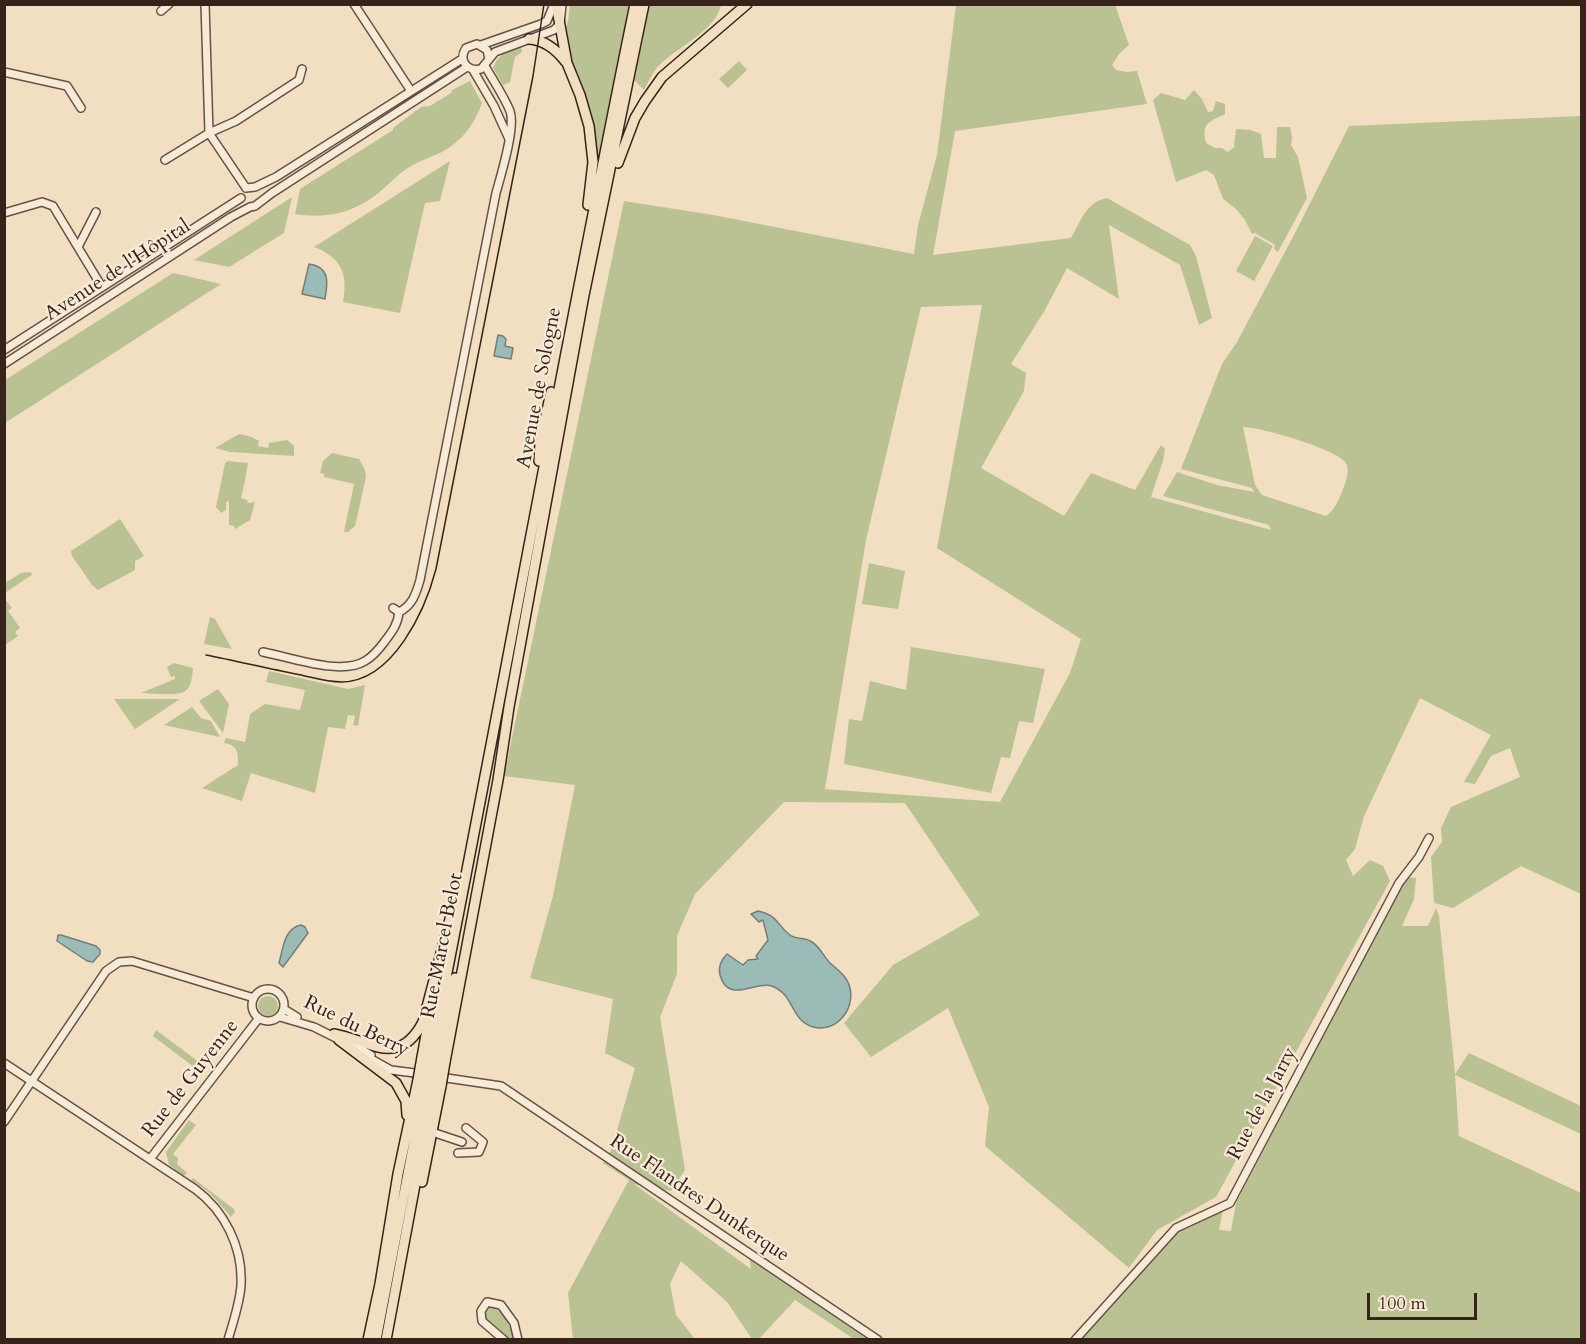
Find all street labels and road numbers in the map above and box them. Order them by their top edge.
street label: Avenue de l'Hôpital [41,215,195,327]
street label: Avenue de Sologne [513,305,567,471]
street label: Rue Marcel Belot [417,871,469,1021]
street label: Rue du Berry [299,991,413,1063]
street label: Rue de Guyenne [138,1015,244,1143]
street label: Rue de la Jarry [1223,1044,1303,1164]
street label: Rue Flandres Dunkerque [605,1130,793,1268]

